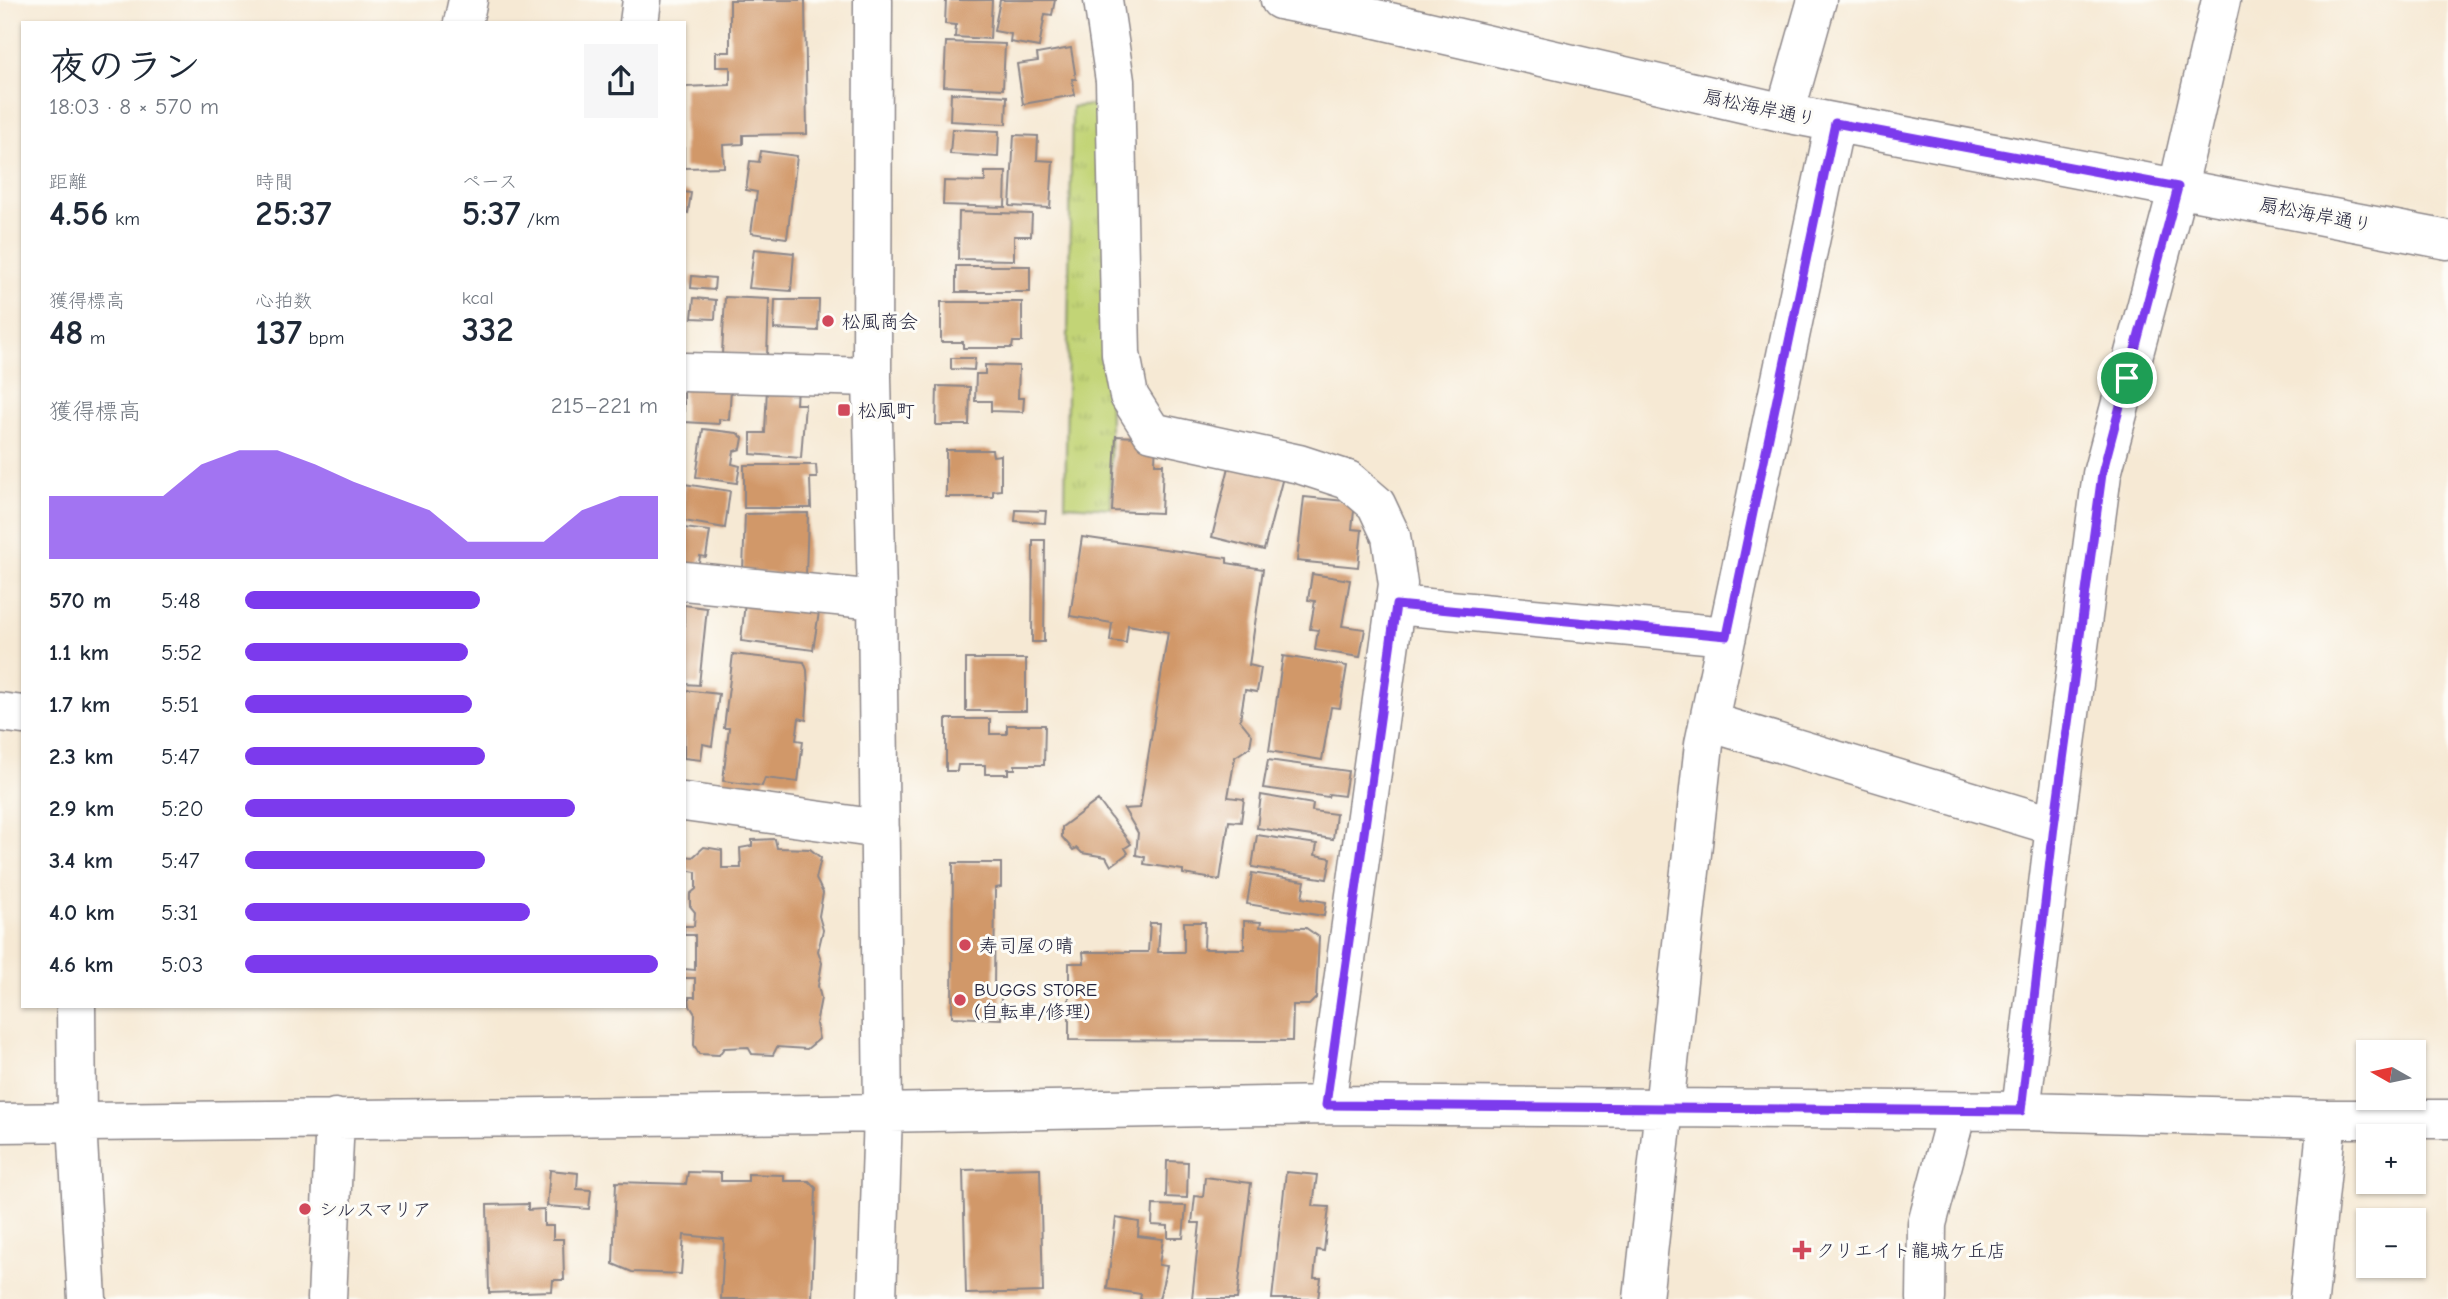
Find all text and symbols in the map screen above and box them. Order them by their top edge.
button: share [584,44,658,118]
text: 夜のラン [49,45,201,89]
street label: 扇松海岸通り [1702,85,1818,131]
text: 18:03 · 8 × 570 m [49,93,219,120]
text: 距離 [49,171,87,193]
text: 時間 [255,171,293,193]
text: ペース [462,171,518,193]
text: 4.56 [49,193,109,234]
text: 25:37 [255,193,332,234]
text: 5:37 [462,193,521,234]
street label: 扇松海岸通り [2258,193,2374,237]
text: km [109,208,140,230]
text: /km [521,208,560,230]
text: kcal [462,287,494,309]
text: 獲得標高 [49,290,125,312]
text: 心拍数 [255,290,312,312]
text: 332 [462,309,514,350]
place label: 松風商会 [842,311,918,333]
text: 48 [49,312,83,353]
text: 137 [255,312,302,353]
marker: 松風商会 [820,313,836,329]
text: m [83,327,105,349]
text: bpm [302,327,344,349]
pin [2097,348,2157,408]
icon: arrive [2108,359,2146,397]
text: 215–221 m [551,392,658,419]
text: 獲得標高 [49,398,141,425]
place label: 松風町 [858,400,915,422]
marker: 松風町 [836,402,852,418]
text: 570 m [49,587,111,614]
text: 5:48 [161,587,201,614]
text: 1.1 km [49,639,109,666]
text: 5:52 [161,639,202,666]
text: 1.7 km [49,691,110,718]
text: 5:51 [161,691,199,718]
text: 2.3 km [49,743,114,770]
text: 5:47 [161,743,200,770]
text: 2.9 km [49,795,114,822]
text: 5:20 [161,795,204,822]
text: 3.4 km [49,847,113,874]
text: 5:47 [161,847,200,874]
text: 4.0 km [49,899,115,926]
text: 5:31 [161,899,198,926]
place label: 寿司屋の晴 [979,935,1074,957]
marker: 寿司屋の晴 [957,937,973,953]
text: 4.6 km [49,951,114,978]
text: 5:03 [161,951,203,978]
place label: BUGGS STORE (自転車/修理) [974,979,1097,1023]
marker: BUGGS STORE (自転車/修理) [952,992,968,1008]
north arrow [2356,1040,2426,1110]
map controls [2356,1040,2426,1278]
button: + [2356,1124,2426,1194]
place label: シルスマリア [319,1199,431,1221]
marker: シルスマリア [297,1201,313,1217]
button: − [2356,1208,2426,1278]
place label: クリエイト龍城ケ丘店 [1816,1240,2006,1262]
marker: クリエイト龍城ケ丘店 [1794,1242,1810,1258]

